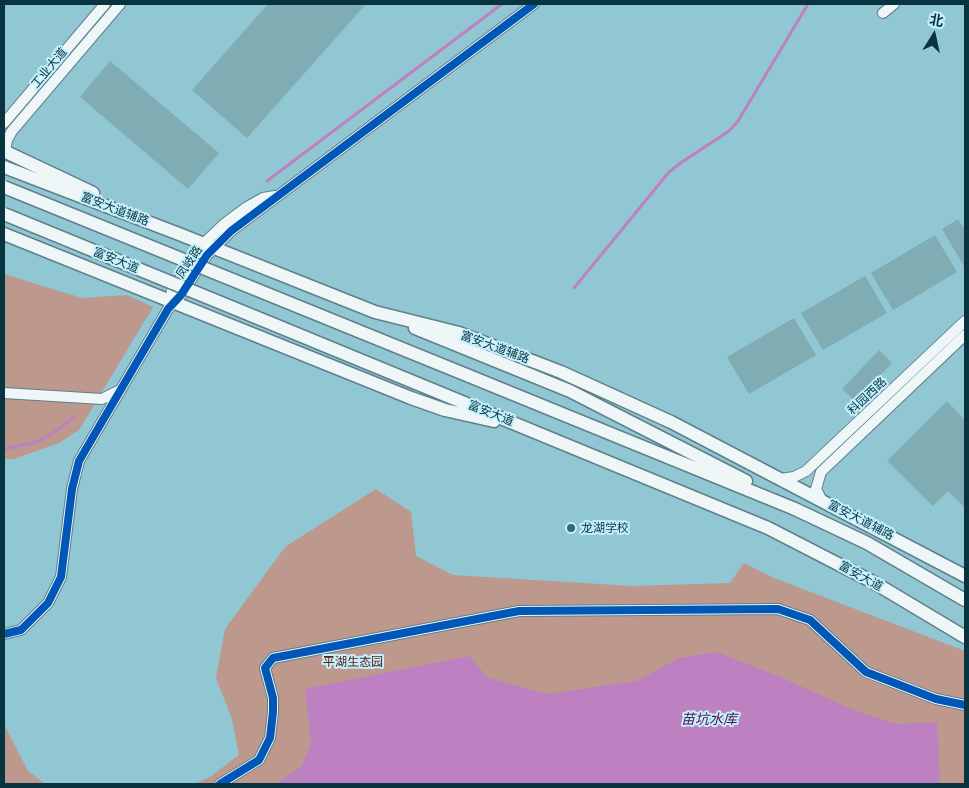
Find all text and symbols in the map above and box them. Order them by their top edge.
north arrow [909,10,959,60]
text: 北 [928,10,945,29]
street label: 工业大道 [28,45,70,91]
street label: 富安大道辅路 [79,189,151,229]
street label: 凤岐路 [173,243,205,281]
street label: 富安大道 [91,244,141,276]
street label: 富安大道辅路 [459,328,531,366]
street label: 科园西路 [845,374,889,418]
street label: 富安大道 [466,397,516,429]
street label: 富安大道辅路 [826,497,896,543]
place label: 龙湖学校 [581,521,629,535]
marker: 龙湖学校 [565,522,577,534]
street label: 富安大道 [837,558,885,594]
park label: 平湖生态园 [323,655,383,669]
water label: 苗坑水库 [681,711,737,727]

